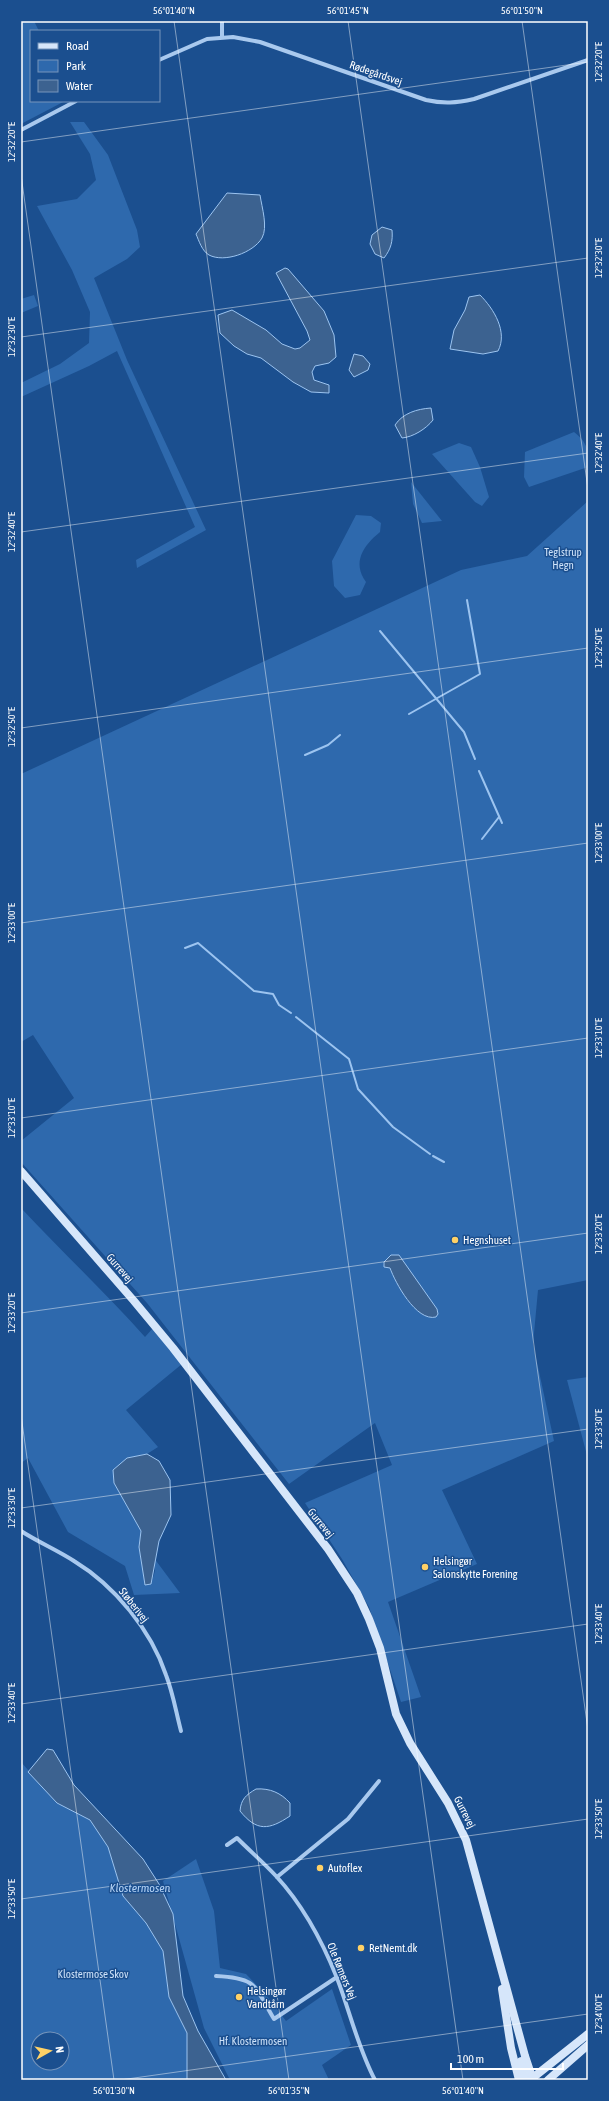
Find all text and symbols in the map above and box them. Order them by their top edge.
text: 56°01'40"N [153,5,195,16]
text: 56°01'45"N [327,5,369,16]
text: 56°01'50"N [501,5,543,16]
legend [30,30,160,102]
text: Road [66,39,89,53]
text: 12°32'20"E [593,41,604,82]
street label: Rødegårdsvej [348,58,404,88]
text: Park [66,59,87,73]
text: Water [66,79,93,93]
text: 12°32'20"E [6,121,17,162]
text: 12°32'30"E [593,237,604,278]
text: 12°32'30"E [6,316,17,357]
text: 12°32'40"E [593,432,604,473]
text: 12°32'40"E [6,511,17,552]
park label: Teglstrup Hegn [544,546,582,571]
text: 12°32'50"E [593,627,604,668]
text: 12°32'50"E [6,706,17,747]
text: 12°33'00"E [593,822,604,863]
text: 12°33'00"E [6,902,17,943]
text: 12°33'10"E [593,1017,604,1058]
text: 12°33'10"E [6,1097,17,1138]
text: 12°33'20"E [593,1213,604,1254]
place label: Hegnshuset [463,1234,511,1246]
marker: Hegnshuset [450,1235,460,1245]
street label: Gurrevej [104,1251,136,1285]
text: 12°33'20"E [6,1292,17,1333]
text: 12°33'30"E [593,1408,604,1449]
text: 12°33'30"E [6,1487,17,1528]
street label: Gurrevej [305,1506,337,1540]
place label: Helsingør Salonskytte Forening [433,1555,518,1580]
marker: Helsingør Salonskytte Forening [420,1562,430,1572]
street label: Støberivej [117,1585,151,1625]
text: 12°33'40"E [593,1603,604,1644]
text: 12°33'40"E [6,1682,17,1723]
street label: Gurrevej [452,1794,478,1830]
text: 12°33'50"E [593,1798,604,1839]
place label: Autoflex [328,1862,363,1874]
marker: Autoflex [315,1863,325,1873]
text: 12°33'50"E [6,1878,17,1919]
water label: Klostermosen [110,1881,171,1895]
street label: Ole Rømers Vej [325,1941,359,2001]
place label: RetNemt.dk [369,1942,417,1954]
marker: RetNemt.dk [356,1943,366,1953]
park label: Klostermose Skov [58,1968,129,1980]
place label: Helsingør Vandtårn [247,1985,287,2010]
marker: Helsingør Vandtårn [234,1992,244,2002]
text: 12°34'00"E [593,1993,604,2034]
north arrow [30,2031,70,2071]
park label: Hf. Klostermosen [219,2035,287,2047]
scale bar [451,2045,563,2071]
text: N [54,2046,66,2054]
text: 100 m [457,2052,484,2066]
text: 56°01'30"N [93,2085,135,2096]
text: 56°01'35"N [268,2085,310,2096]
text: 56°01'40"N [442,2085,484,2096]

